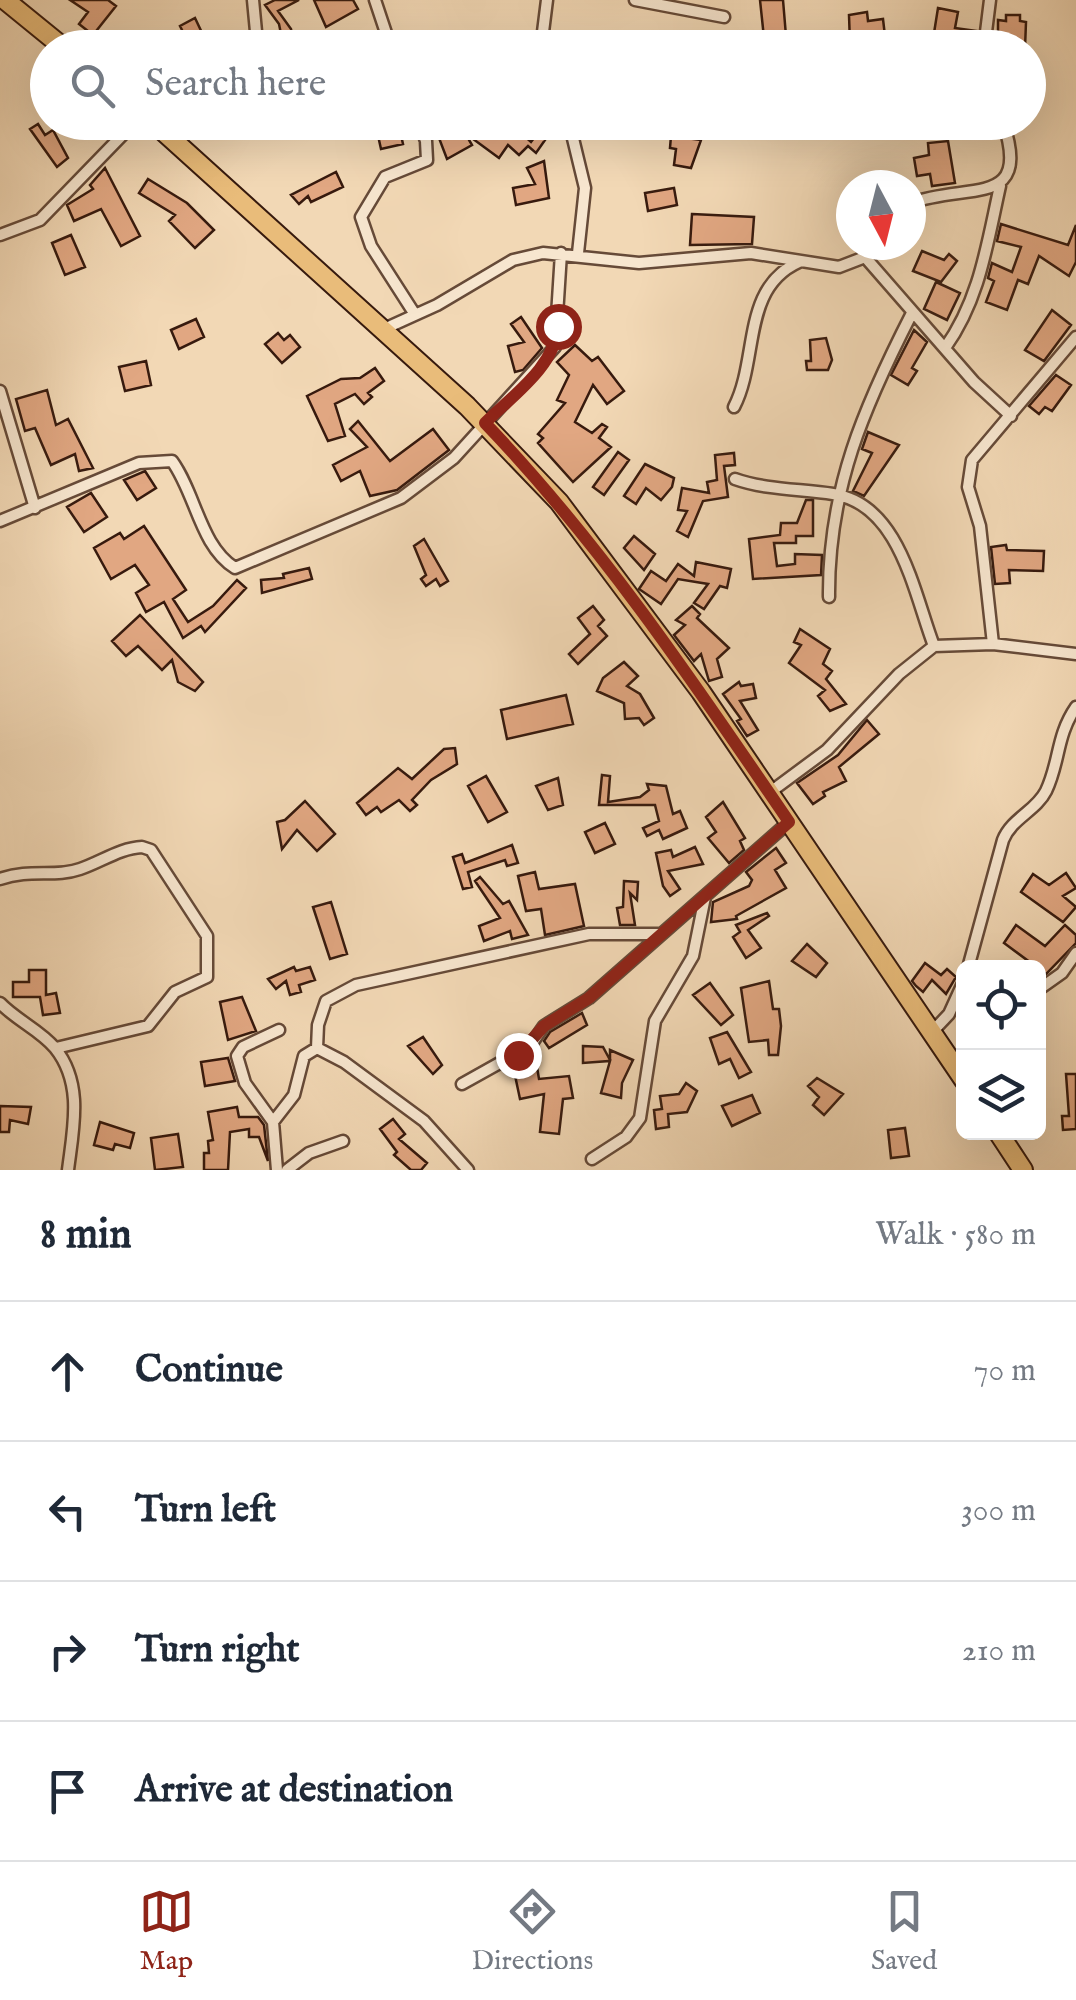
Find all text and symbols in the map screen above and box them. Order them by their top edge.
search box [30,30,1046,140]
icon: search [65,58,120,113]
text: Search here [145,61,326,109]
north arrow [836,170,926,260]
route start [536,304,582,350]
map controls [956,960,1046,1140]
button: locate [956,960,1046,1050]
route end [496,1033,542,1079]
button: layers [956,1050,1046,1140]
text: 8 min [40,1209,132,1262]
text: Walk · 580 m [875,1215,1036,1256]
icon: ahead [40,1344,95,1399]
text: Continue [135,1347,283,1395]
text: 70 m [974,1351,1036,1392]
icon: left [40,1484,95,1539]
text: Turn left [135,1487,276,1535]
text: 300 m [961,1491,1036,1532]
icon: right [40,1624,95,1679]
text: Turn right [135,1627,299,1675]
text: 210 m [962,1631,1036,1672]
icon: arrive [40,1764,95,1819]
text: Arrive at destination [135,1767,453,1815]
tab: Map [139,1884,194,1979]
tab: Directions [471,1884,593,1979]
tab: Saved [871,1884,937,1979]

